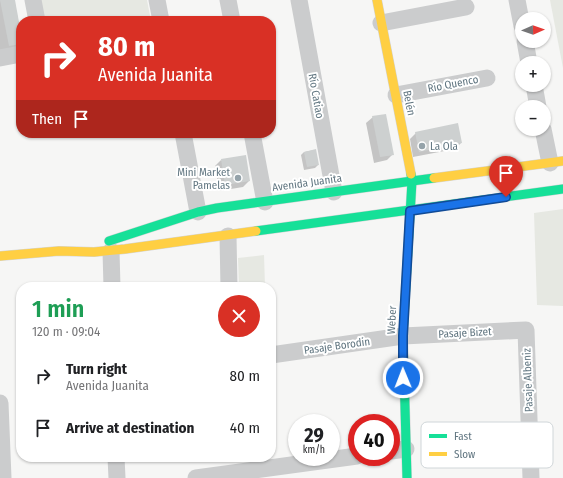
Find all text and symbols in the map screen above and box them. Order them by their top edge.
north arrow [515,12,551,48]
map controls [515,12,551,136]
text: 80 m [98,30,155,63]
icon: right [32,32,84,84]
button: + [515,56,551,92]
text: Avenida Juanita [98,64,213,86]
street label: Río Catiao [306,72,326,120]
street label: Río Quenco [427,73,480,95]
street label: Belén [400,89,418,117]
button: − [515,100,551,136]
icon: arrive [70,108,92,130]
text: Then [32,110,62,128]
place label: La Ola [430,140,458,153]
marker: La Ola [417,141,427,151]
pin [489,156,523,197]
icon: arrive [495,162,517,184]
place label: Mini Market Pamelas [177,166,230,192]
street label: Avenida Juanita [271,172,343,194]
marker: Mini Market Pamelas [233,173,243,183]
text: 1 min [32,295,84,323]
button: close [218,295,260,337]
street label: Weber [385,305,399,335]
text: 120 m · 09:04 [32,324,100,339]
street label: Pasaje Bizet [438,325,492,341]
street label: Pasaje Borodin [303,335,371,357]
street label: Pasaje Albeniz [520,347,536,412]
position arrow [382,357,424,399]
text: Turn right [66,360,127,378]
icon: right [32,365,54,387]
text: 80 m [230,367,260,385]
text: Avenida Juanita [66,378,149,393]
speed limit sign: 40 [348,414,400,466]
icon: arrive [32,417,54,439]
text: Arrive at destination [66,419,194,437]
text: 40 m [230,419,260,437]
legend [421,422,553,468]
text: 29 [304,423,324,447]
text: Fast [454,430,472,443]
text: km/h [303,444,325,456]
text: Slow [454,448,475,461]

